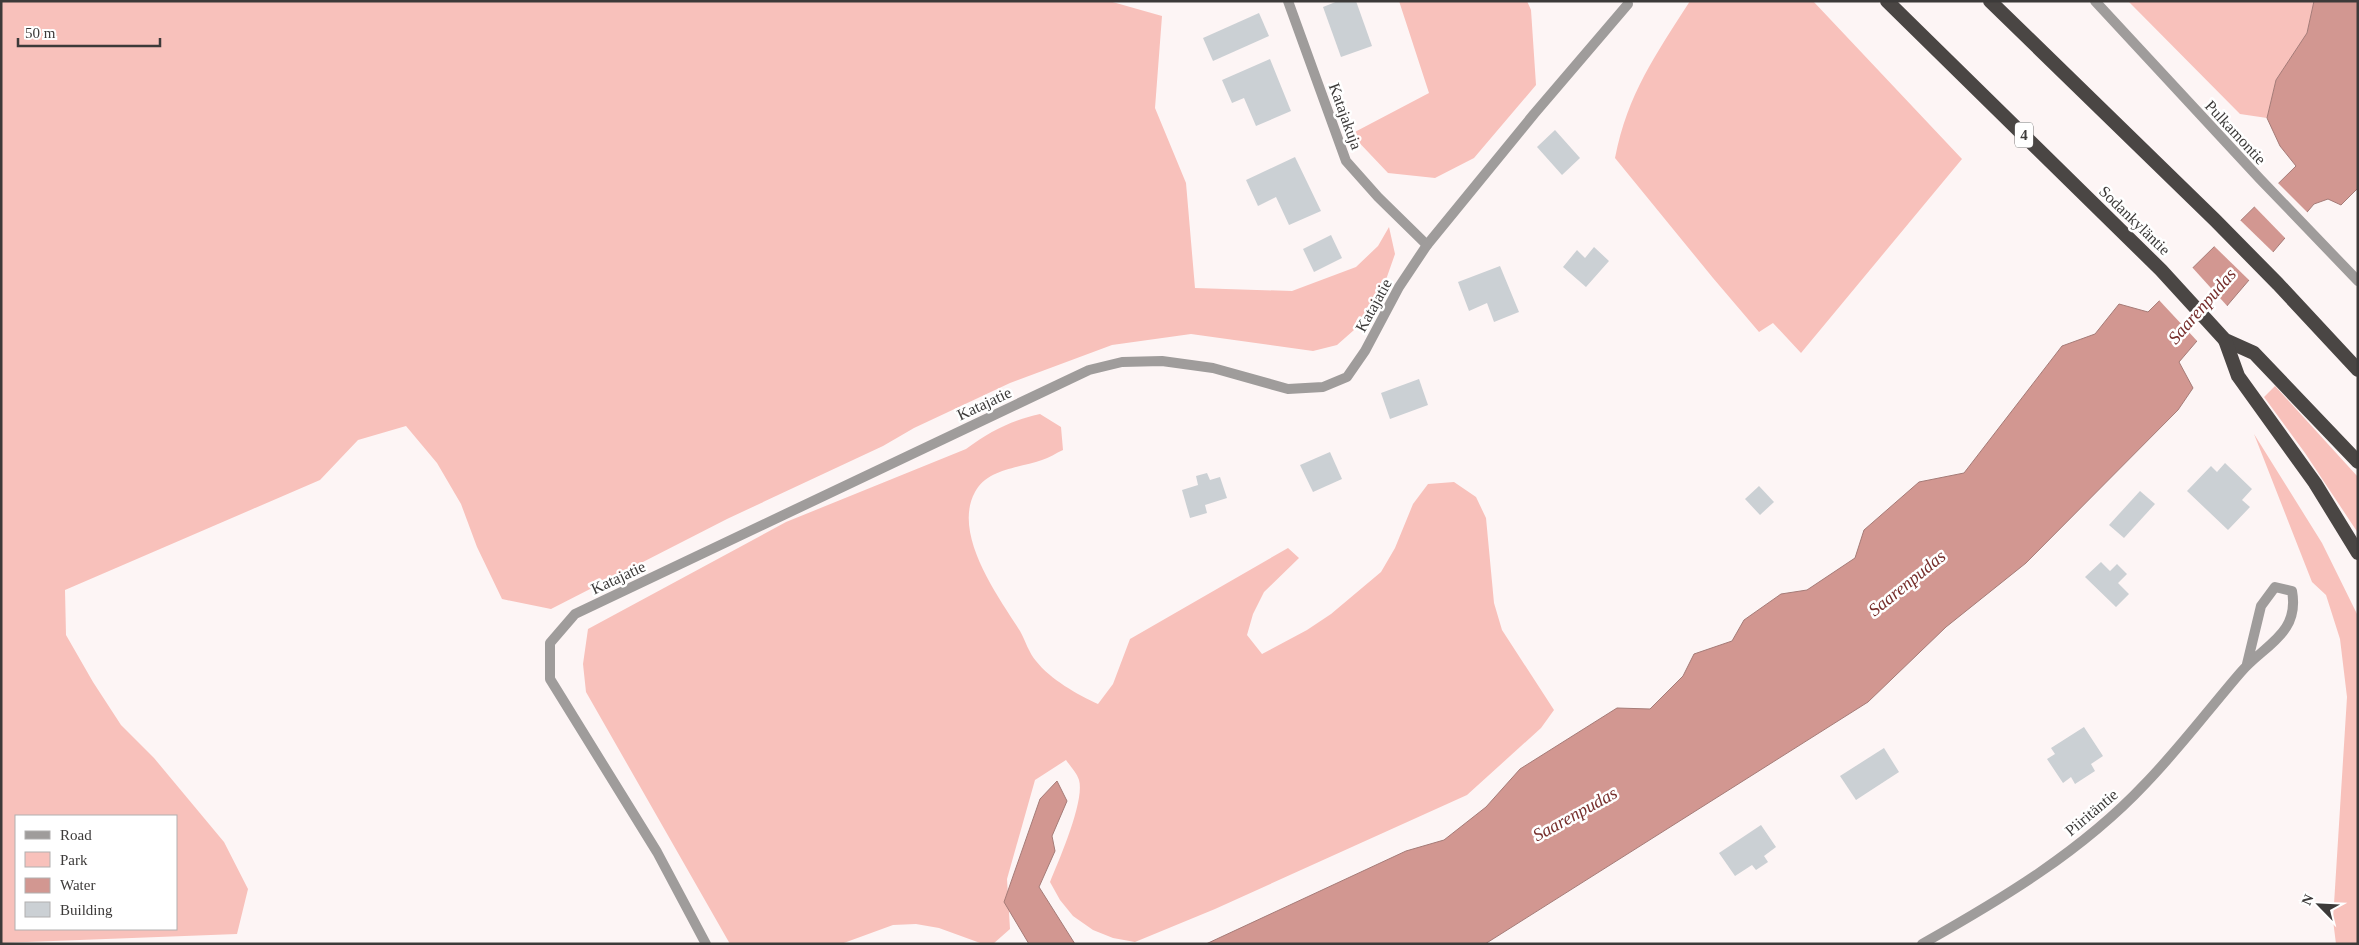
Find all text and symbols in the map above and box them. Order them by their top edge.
scale bar [18,15,160,47]
text: 50 m [25,25,56,41]
street label: Katajakuja [1325,81,1365,152]
street label: Pulkamontie [2202,97,2269,168]
road number: 4 [2015,122,2033,148]
street label: Sodankyläntie [2095,182,2173,259]
water label: Saarenpudas [2164,264,2240,348]
street label: Katajatie [1352,276,1396,335]
street label: Katajatie [954,384,1014,424]
water label: Saarenpudas [1864,546,1950,620]
street label: Katajatie [588,558,648,598]
water label: Saarenpudas [1529,783,1621,845]
street label: Piiritäntie [2062,786,2121,839]
legend [15,815,178,930]
text: Road [60,827,92,843]
text: Park [60,852,88,868]
text: Water [60,877,95,893]
north arrow [2294,880,2344,930]
text: N [2299,892,2316,908]
text: Building [60,902,113,918]

